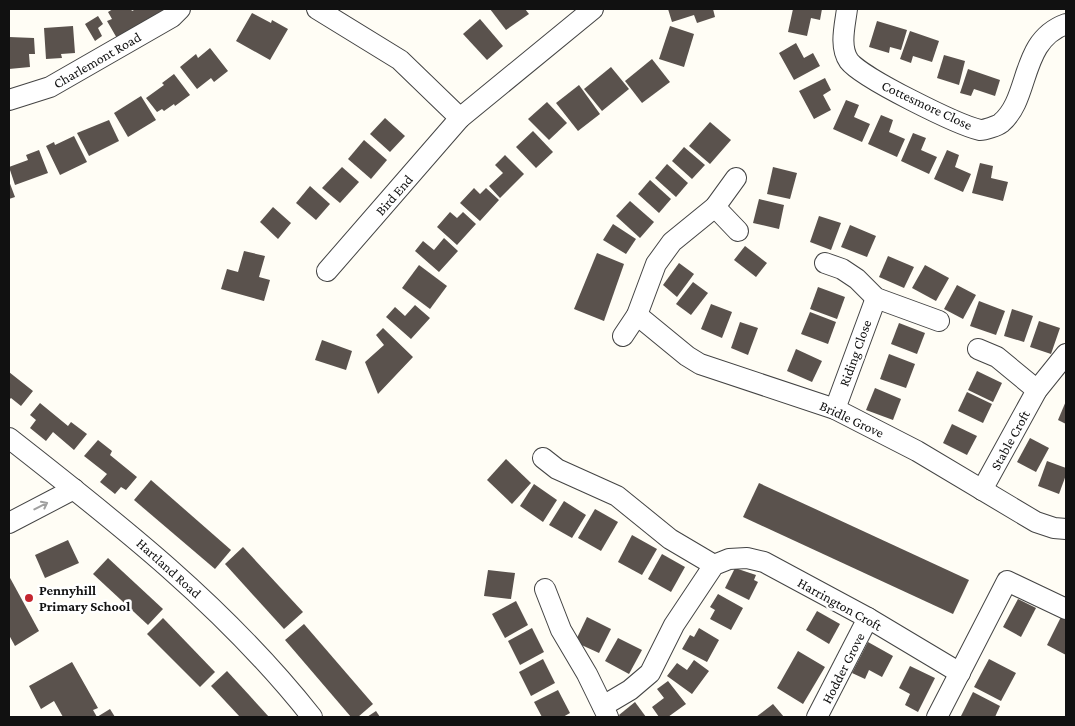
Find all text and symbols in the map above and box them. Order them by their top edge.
street label: Charlemont Road [50,28,144,92]
street label: Cottesmore Close [879,77,975,133]
street label: Bird End [372,171,416,219]
street label: Riding Close [836,317,874,389]
street label: Bridle Grove [817,397,887,441]
street label: Stable Croft [987,407,1033,473]
one-way arrow [34,501,49,511]
street label: Hartland Road [133,535,205,602]
street label: Harrington Croft [795,574,885,634]
place label: Pennyhill Primary School [39,582,130,614]
marker: Pennyhill Primary School [23,592,35,604]
street label: Hodder Grove [818,630,868,706]

